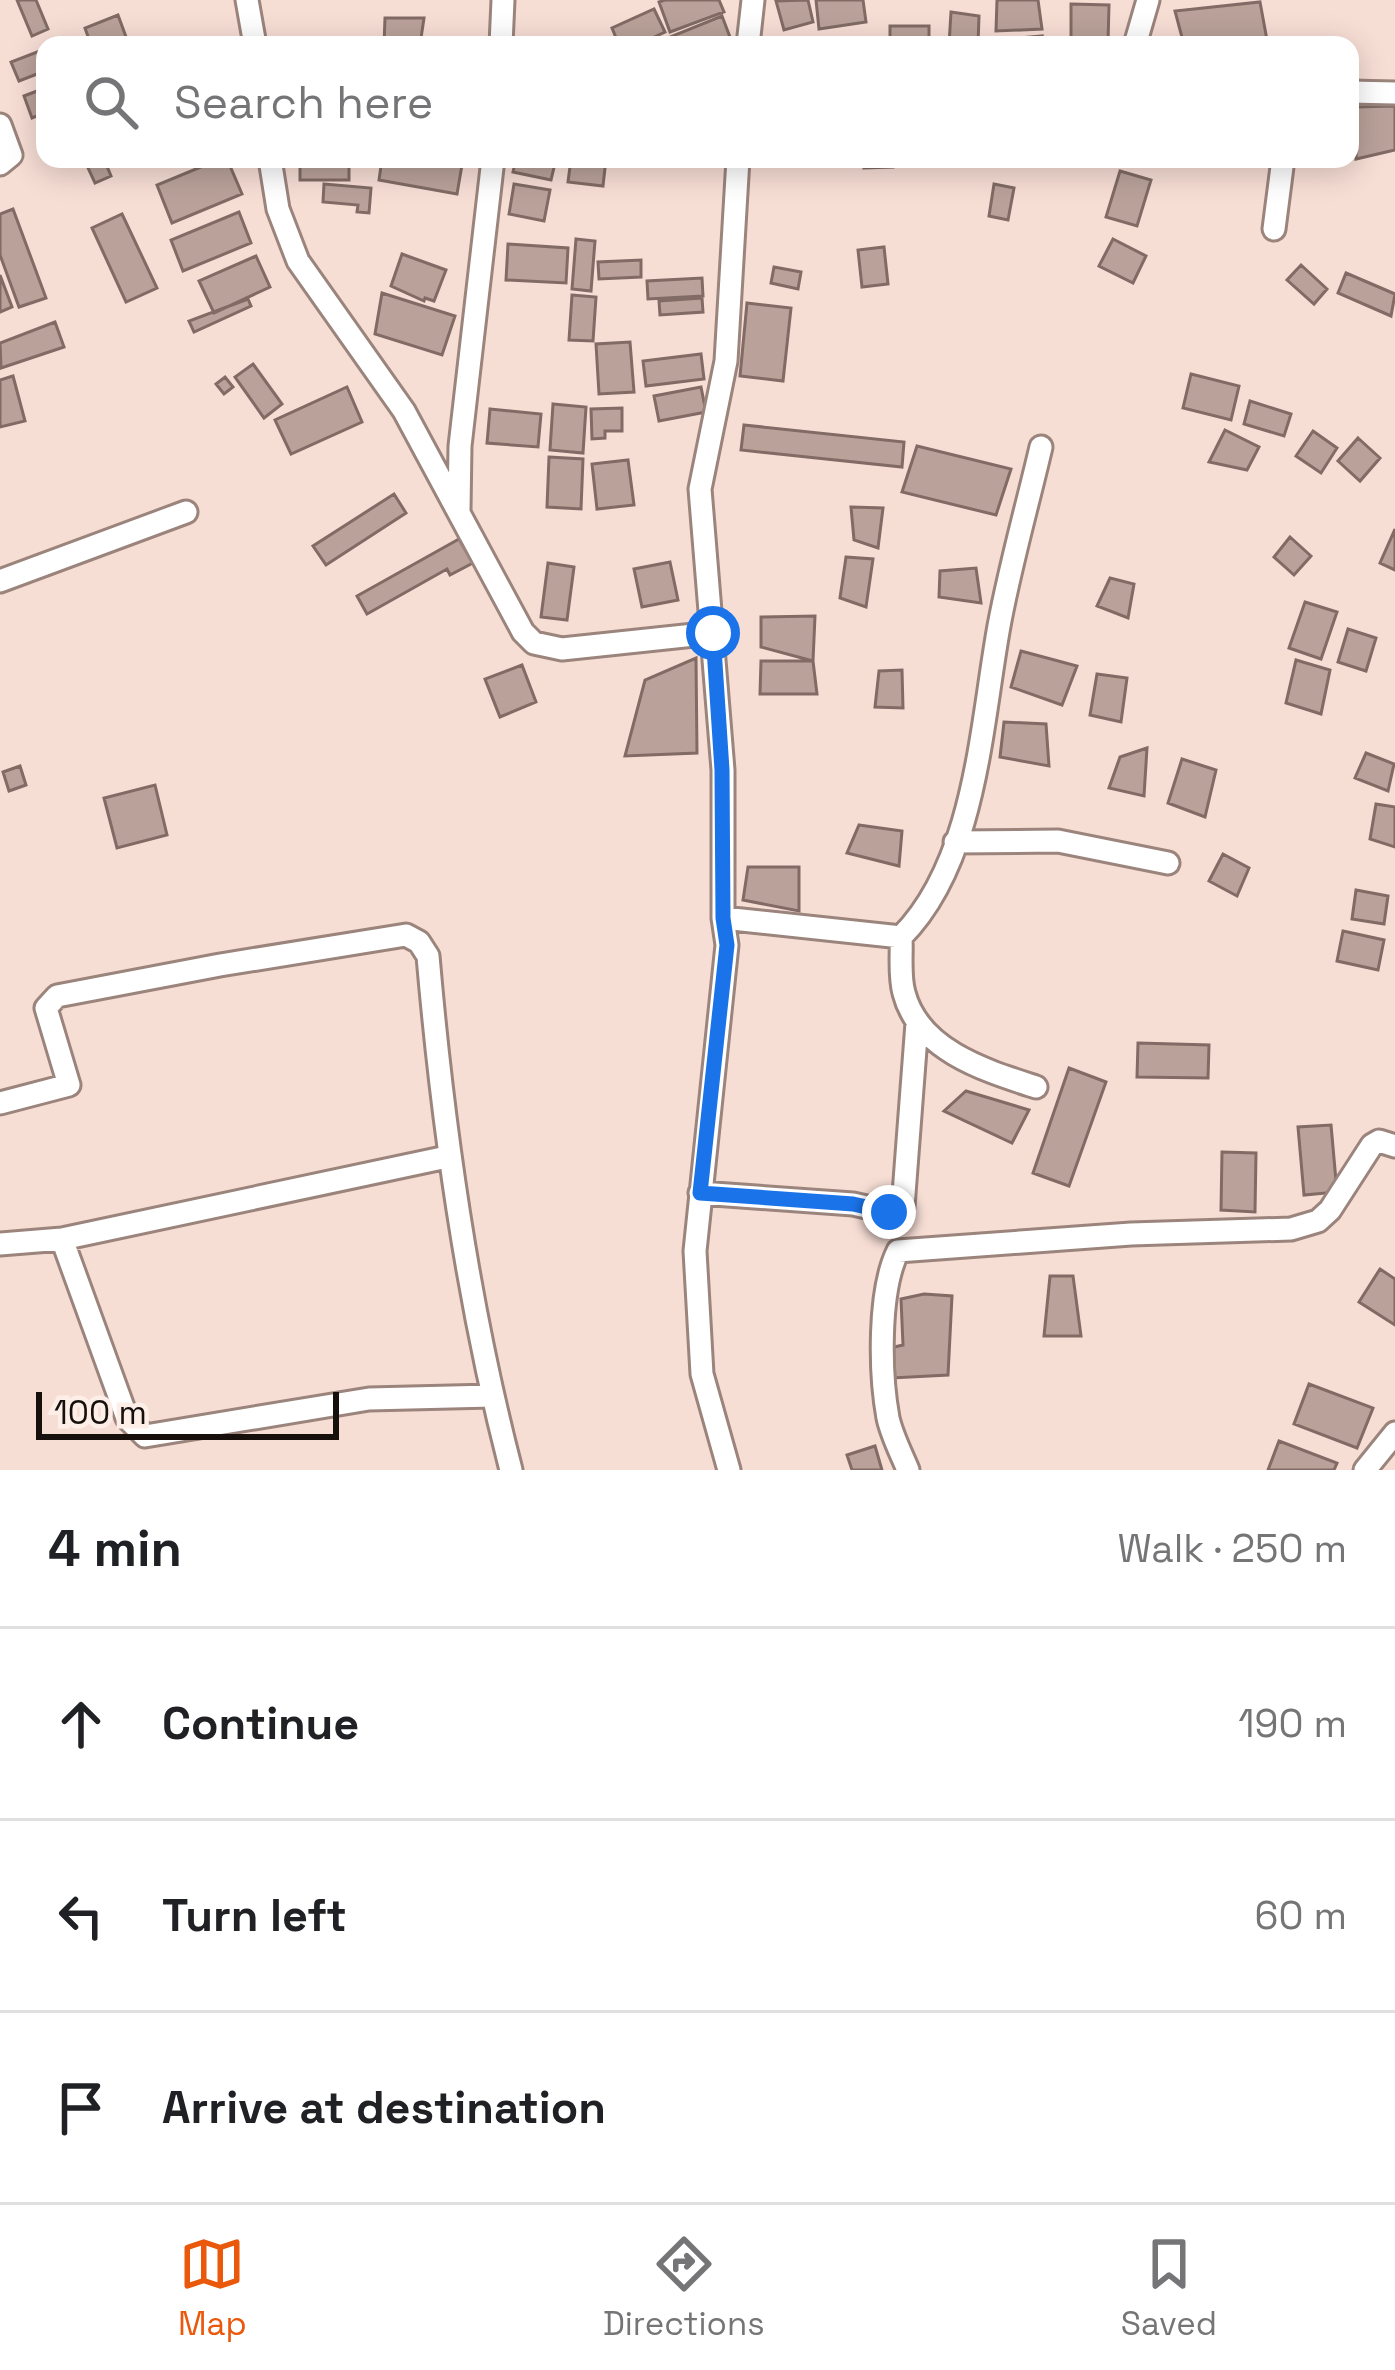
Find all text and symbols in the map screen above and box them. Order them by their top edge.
search box [36,36,1359,168]
icon: search [78,69,144,135]
text: Search here [174,74,433,131]
route start [686,606,740,660]
route end [862,1185,916,1239]
scale bar [36,1386,339,1439]
text: 100 m [54,1392,147,1434]
text: 4 min [48,1516,182,1581]
text: Walk · 250 m [1118,1524,1347,1573]
icon: ahead [48,1691,114,1757]
text: Continue [162,1695,359,1752]
text: 190 m [1238,1699,1347,1748]
icon: left [48,1883,114,1949]
text: Turn left [162,1887,347,1944]
text: 60 m [1255,1891,1347,1940]
icon: arrive [48,2075,114,2141]
text: Arrive at destination [162,2079,606,2136]
tab: Map [178,2231,247,2345]
tab: Directions [603,2231,765,2345]
tab: Saved [1121,2231,1217,2345]

